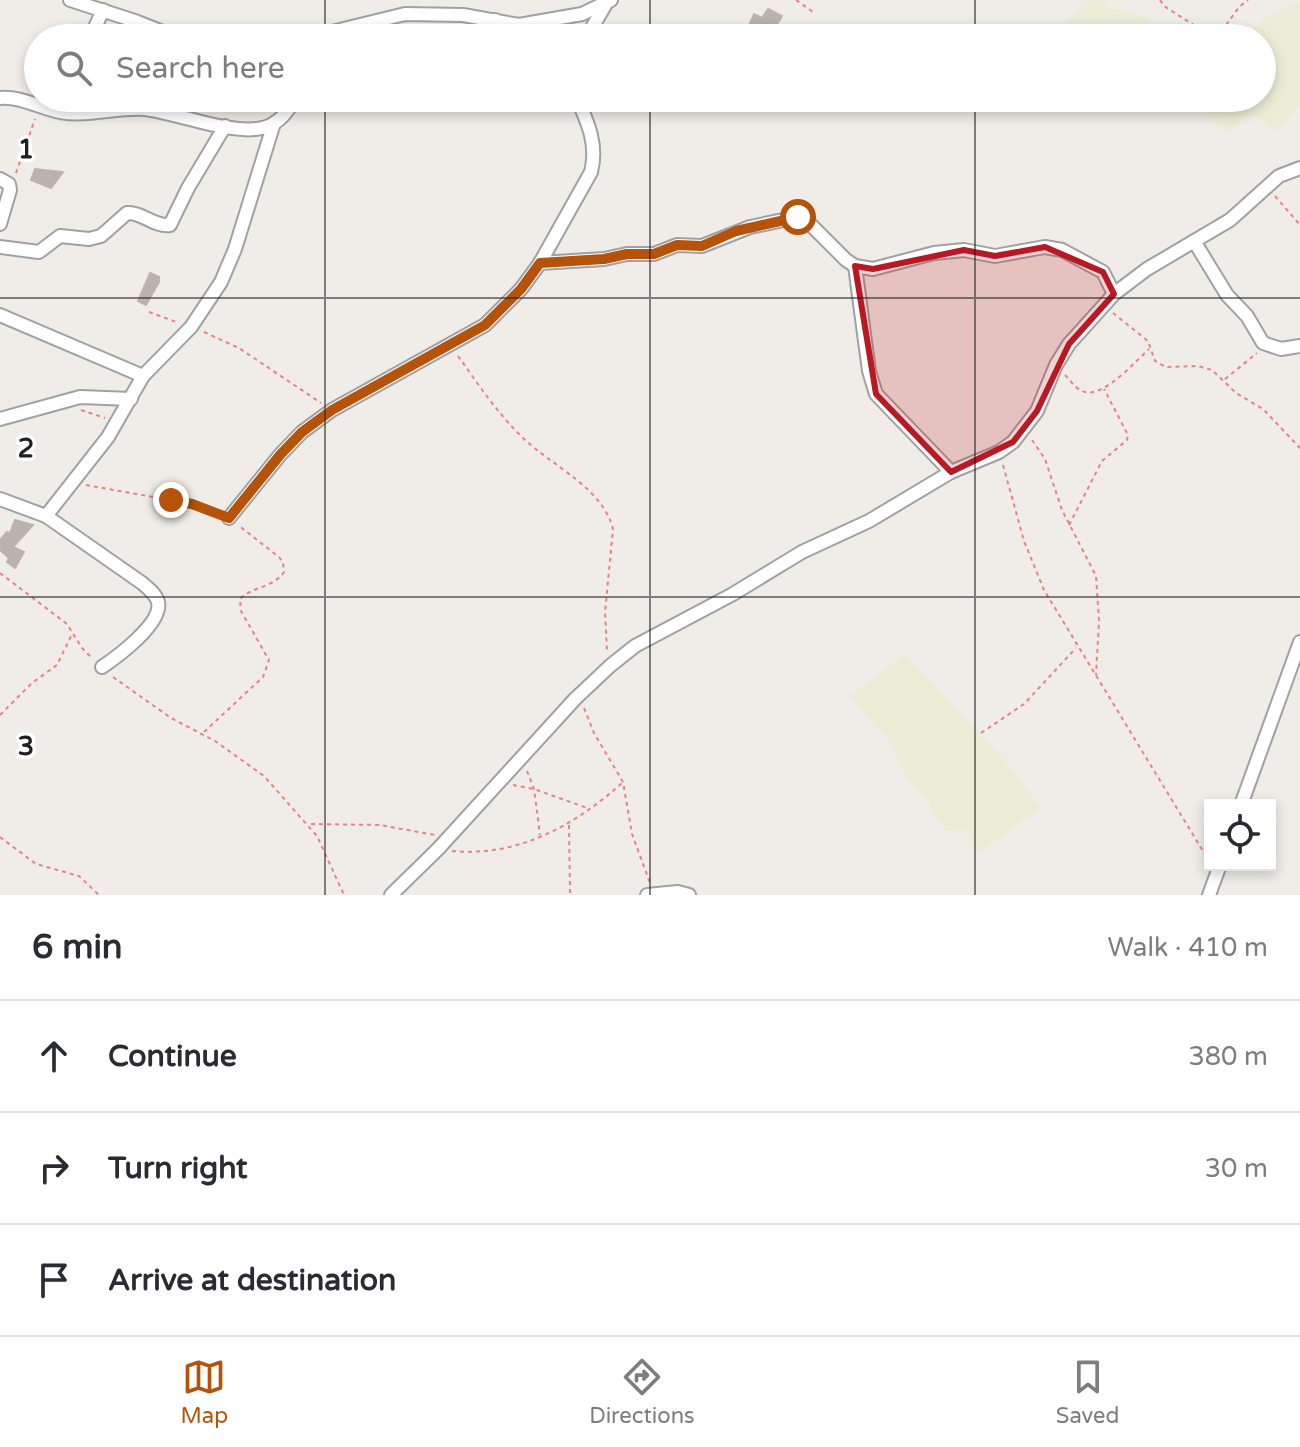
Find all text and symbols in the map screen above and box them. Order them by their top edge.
search box [24,24,1276,112]
icon: search [52,46,96,90]
text: Search here [116,50,285,87]
text: 1 [18,134,34,165]
route start [780,199,816,235]
text: 2 [18,433,34,464]
route end [153,482,189,518]
text: 3 [18,731,34,762]
map controls [1204,799,1276,871]
button: locate [1204,799,1276,871]
text: 6 min [32,927,123,968]
text: Walk · 410 m [1108,932,1268,963]
icon: ahead [32,1034,76,1078]
text: Continue [108,1038,237,1075]
text: 380 m [1188,1041,1268,1072]
icon: right [32,1146,76,1190]
text: Turn right [108,1150,248,1187]
text: 30 m [1205,1153,1268,1184]
icon: arrive [32,1258,76,1302]
text: Arrive at destination [108,1262,396,1299]
tab: Map [181,1355,228,1429]
tab: Directions [589,1355,695,1429]
tab: Saved [1056,1355,1119,1429]

